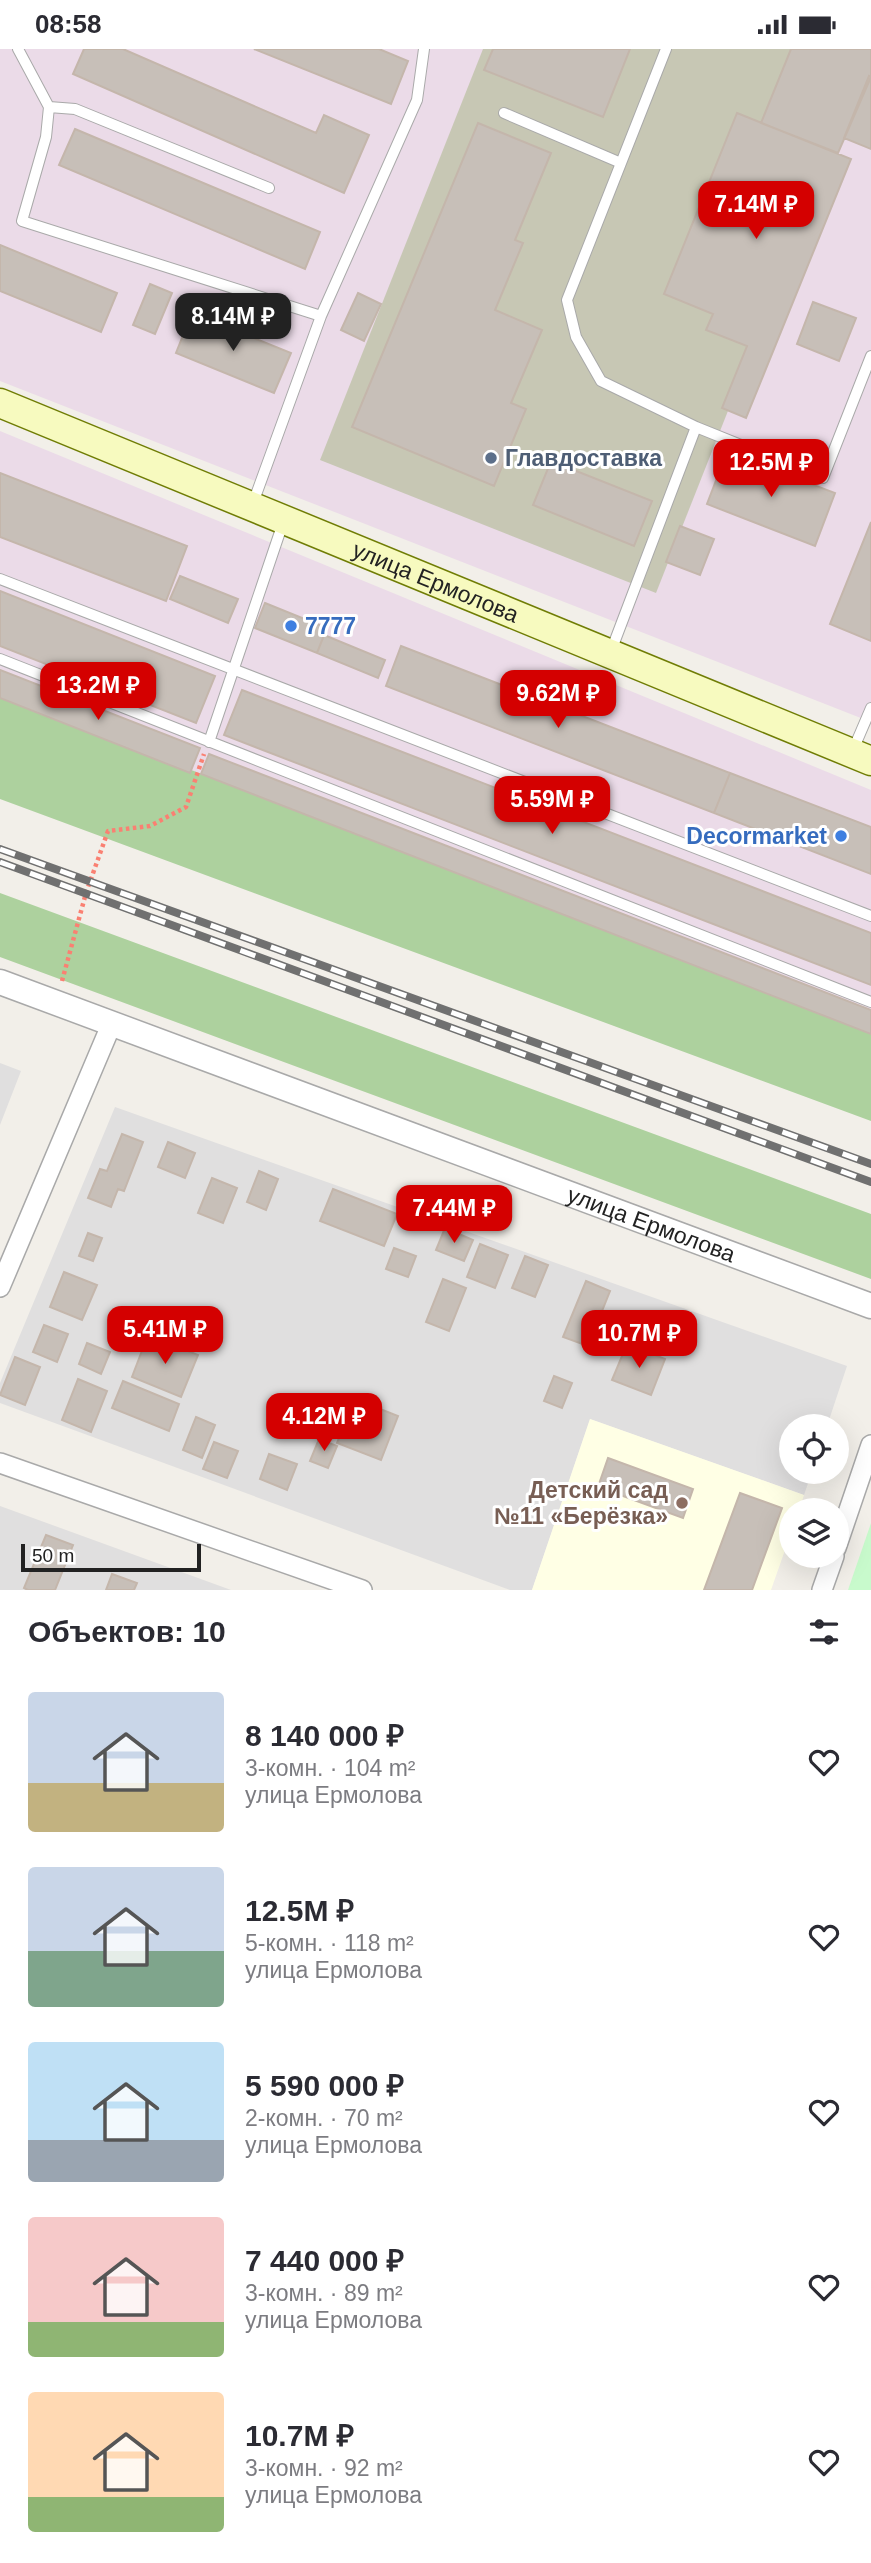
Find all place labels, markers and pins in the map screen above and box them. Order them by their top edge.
pin: 7.14M ₽ [691,181,821,241]
pin: 8.14M ₽ [168,293,298,353]
pin: 12.5M ₽ [706,440,836,499]
place label: Главдоставка [505,445,662,471]
marker: Главдоставка [483,450,499,466]
place label: 7777 [305,613,356,639]
marker: 7777 [283,618,299,634]
pin: 13.2M ₽ [33,663,163,722]
pin: 9.62M ₽ [493,671,623,730]
pin: 5.59M ₽ [487,777,617,836]
place label: Decormarket [686,823,827,849]
marker: Decormarket [833,828,849,844]
pin: 7.44M ₽ [389,1185,519,1245]
pin: 5.41M ₽ [100,1307,230,1366]
pin: 10.7M ₽ [574,1311,704,1370]
pin: 4.12M ₽ [259,1393,389,1453]
place label: Детский сад №11 «Берёзка» [494,1477,668,1529]
marker: Детский сад №11 «Берёзка» [674,1495,690,1511]

